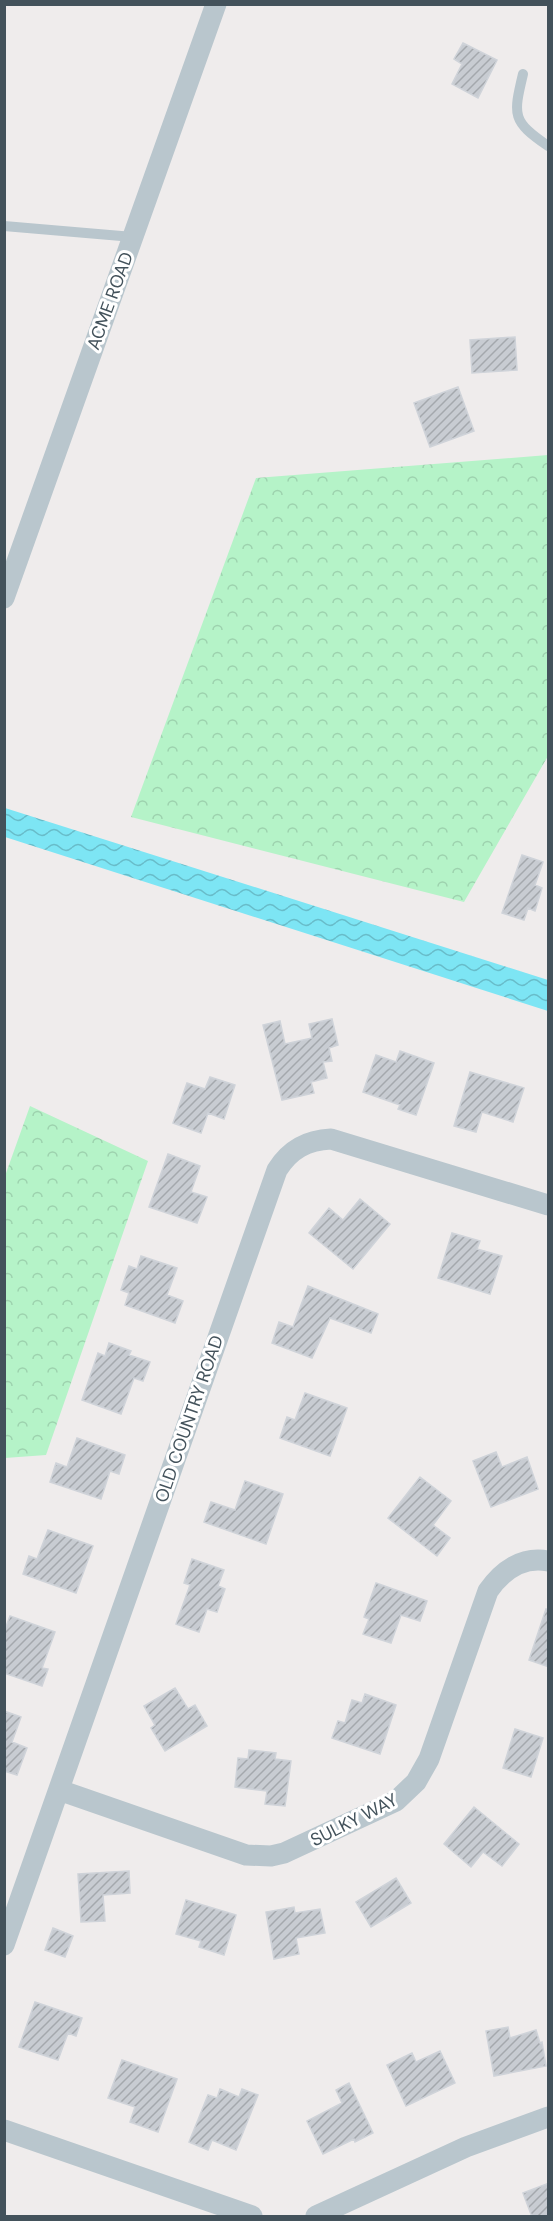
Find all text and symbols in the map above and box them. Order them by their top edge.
street label: ACME ROAD [81,249,139,353]
street label: OLD COUNTRY ROAD [149,1332,229,1506]
street label: SULKY WAY [306,1788,402,1852]

